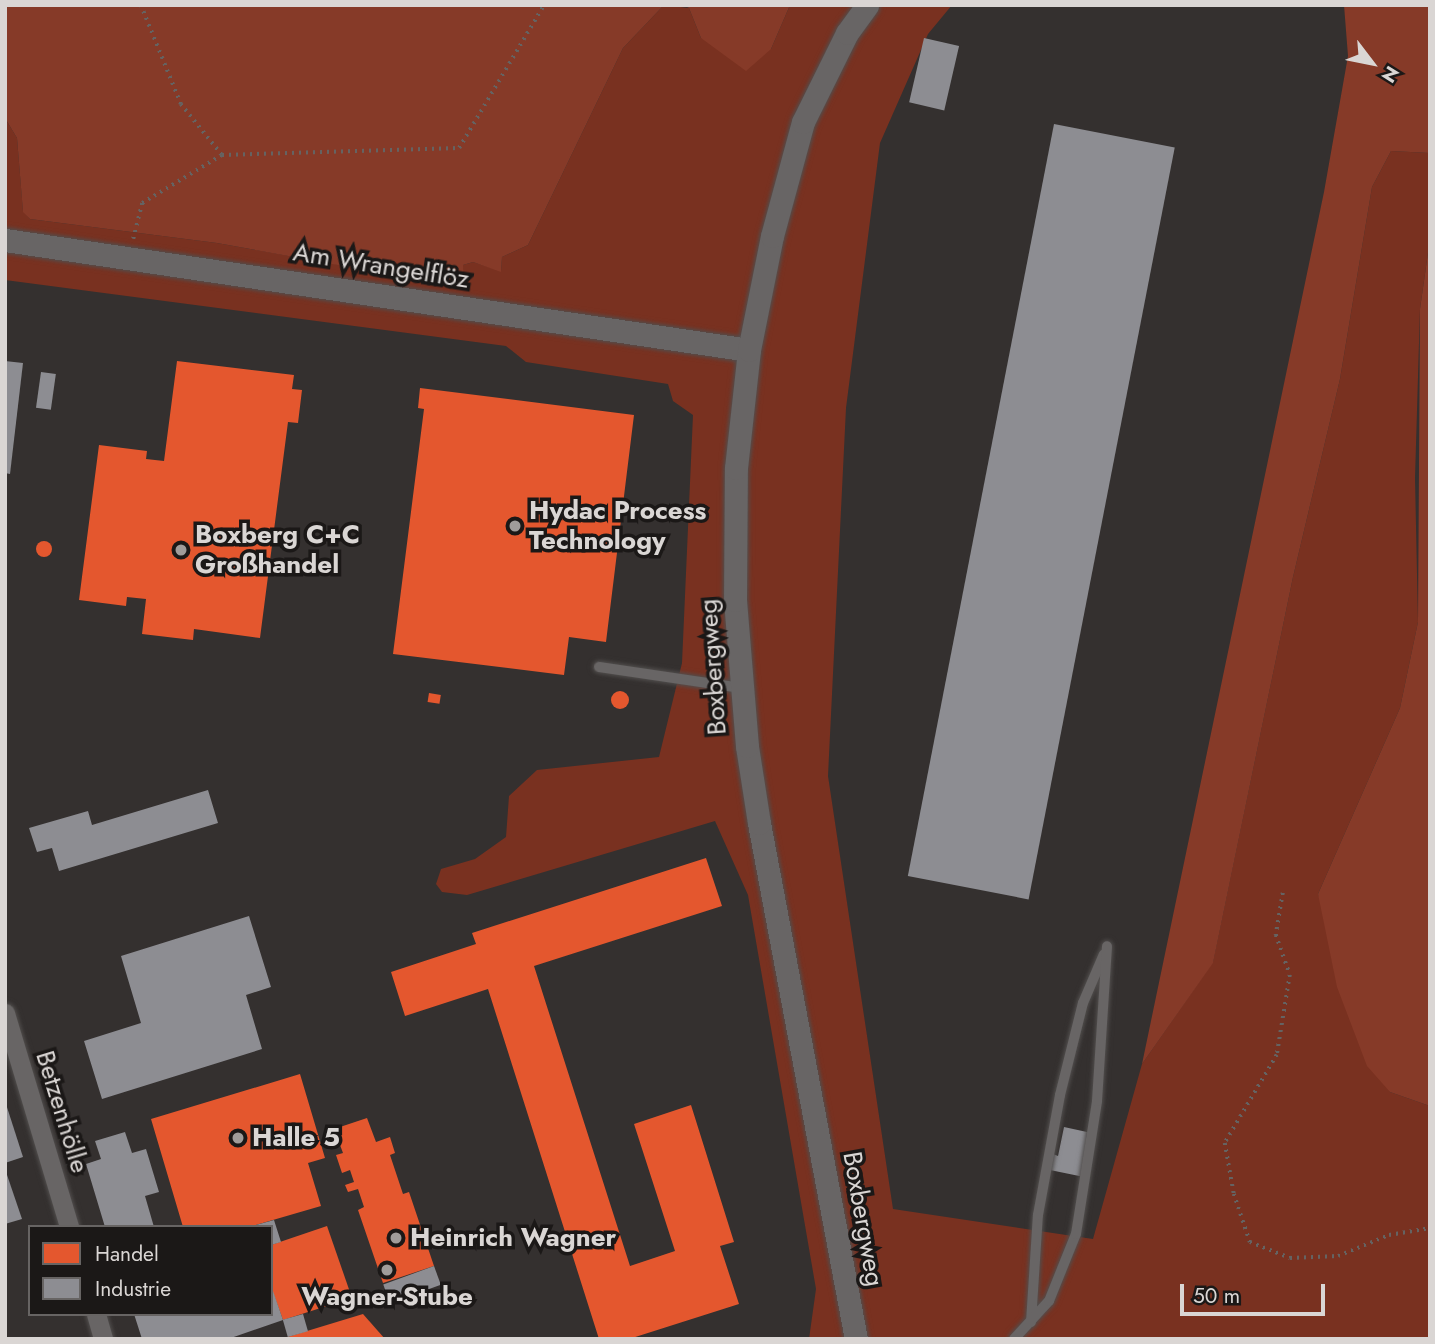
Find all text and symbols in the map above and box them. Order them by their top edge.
north arrow [1337,28,1407,98]
text: N [1375,61,1406,88]
street label: Am Wrangelflöz [291,237,471,295]
place label: Hydac Process Technology [529,495,706,556]
marker: Hydac Process Technology [507,518,523,534]
place label: Boxberg C+C Großhandel [195,519,360,580]
marker: Boxberg C+C Großhandel [173,542,189,558]
street label: Boxbergweg [693,598,733,736]
street label: Betzenhölle [29,1047,95,1177]
place label: Halle 5 [252,1122,340,1154]
marker: Halle 5 [230,1130,246,1146]
street label: Boxbergweg [836,1149,890,1289]
place label: Heinrich Wagner [410,1222,616,1254]
legend [28,1225,273,1316]
marker: Heinrich Wagner [388,1230,404,1246]
text: Handel [95,1239,159,1269]
marker: Wagner-Stube [379,1262,395,1278]
scale bar [1183,1270,1328,1314]
text: Industrie [95,1274,171,1304]
place label: Wagner-Stube [301,1281,473,1313]
text: 50 m [1193,1281,1240,1311]

